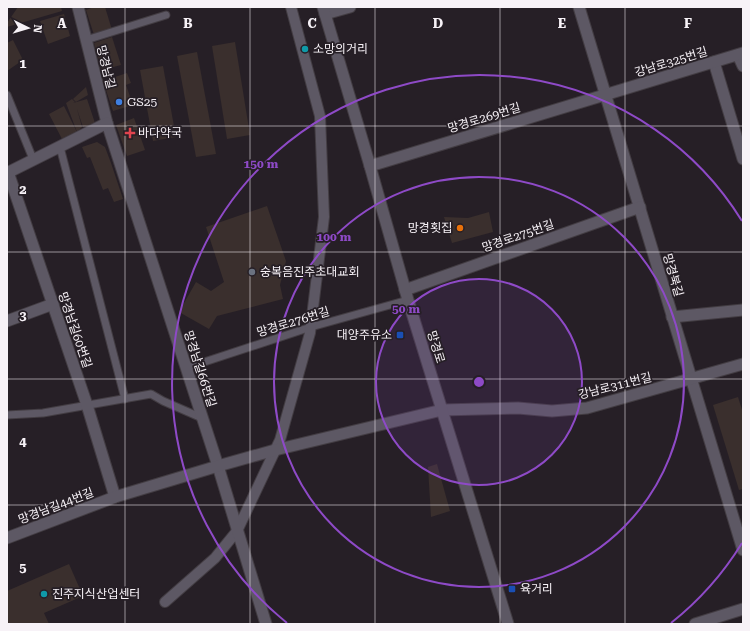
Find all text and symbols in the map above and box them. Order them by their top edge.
north arrow [8,8,48,48]
text: A [57,16,67,31]
text: B [183,16,193,31]
text: C [307,16,317,31]
text: D [433,16,443,31]
text: E [558,16,566,31]
text: F [684,16,692,31]
text: N [31,24,44,34]
place label: 소망의거리 [313,42,368,56]
street label: 망경남길 [94,44,118,90]
marker: 소망의거리 [300,44,310,54]
street label: 강남로325번길 [633,44,709,80]
text: 1 [19,56,27,71]
place label: GS25 [127,95,158,109]
marker: GS25 [114,97,124,107]
street label: 망경로269번길 [446,100,522,136]
place label: 바다약국 [138,126,182,140]
marker: 바다약국 [125,128,135,138]
text: 150 m [244,157,279,171]
text: 2 [19,182,27,197]
street label: 망경로275번길 [480,217,556,255]
place label: 망경횟집 [408,221,452,235]
marker: 망경횟집 [455,223,465,233]
text: 100 m [317,230,352,244]
street label: 망경북길 [660,252,686,298]
place label: 숭복음진주초대교회 [260,265,359,279]
marker: 숭복음진주초대교회 [247,267,257,277]
street label: 망경남길60번길 [55,290,95,370]
text: 50 m [392,302,420,316]
street label: 망경로276번길 [255,304,331,340]
text: 3 [19,308,27,323]
place label: 대양주유소 [337,328,392,342]
street label: 망경남길66번길 [181,329,219,409]
street label: 망경로 [424,329,448,365]
marker: 대양주유소 [395,330,405,340]
street label: 강남로311번길 [577,370,653,402]
centre of rings [472,375,486,389]
text: 4 [19,434,27,449]
street label: 망경남길44번길 [16,485,96,527]
text: 5 [19,560,27,575]
place label: 육거리 [520,582,553,596]
marker: 육거리 [507,584,517,594]
place label: 진주지식산업센터 [52,587,140,601]
marker: 진주지식산업센터 [39,589,49,599]

